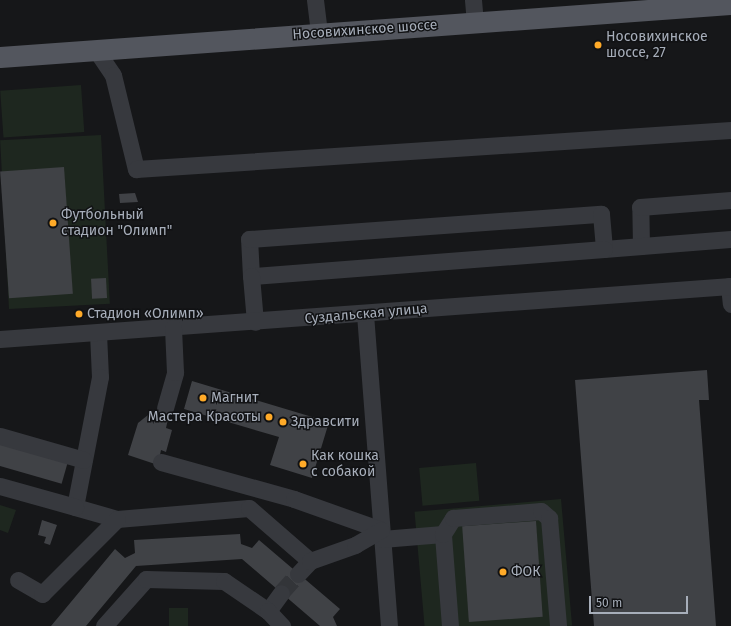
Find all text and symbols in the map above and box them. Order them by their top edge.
street label: Носовихинское шоссе [292,17,438,43]
place label: Носовихинское шоссе, 27 [606,29,708,62]
marker: Носовихинское шоссе, 27 [593,40,603,50]
place label: Футбольный стадион "Олимп" [61,207,172,240]
marker: Футбольный стадион "Олимп" [48,218,58,228]
street label: Суздальская улица [304,300,428,328]
place label: Стадион «Олимп» [87,306,204,322]
marker: Стадион «Олимп» [74,309,84,319]
place label: Магнит [211,390,259,406]
marker: Магнит [198,393,208,403]
place label: Мастера Красоты [148,409,261,425]
marker: Мастера Красоты [264,412,274,422]
place label: Здравсити [291,414,360,430]
marker: Здравсити [278,417,288,427]
place label: Как кошка с собакой [311,448,379,480]
marker: Как кошка с собакой [298,459,308,469]
place label: ФОК [511,564,540,580]
marker: ФОК [498,567,508,577]
scale bar [591,588,690,614]
text: 50 m [596,596,622,610]

